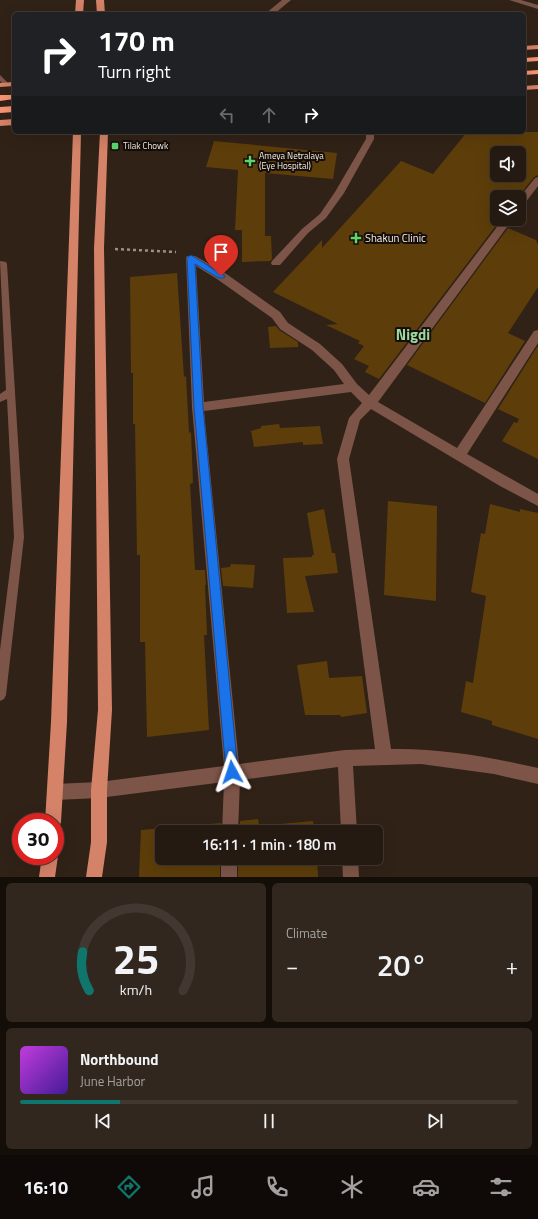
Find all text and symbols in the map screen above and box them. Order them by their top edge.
text: 170 m [98,19,175,62]
icon: right [32,28,84,80]
text: Turn right [98,58,171,85]
icon: left [216,104,238,126]
icon: ahead [258,104,280,126]
icon: right [300,104,322,126]
place label: Tilak Chowk [123,139,169,152]
marker: Tilak Chowk [110,141,120,151]
map controls [490,146,526,226]
button: sound [490,146,526,182]
place label: Ameya Netralaya (Eye Hospital) [259,149,324,172]
marker: Ameya Netralaya (Eye Hospital) [244,155,256,167]
button: layers [490,190,526,226]
place label: Shakun Clinic [365,230,426,246]
marker: Shakun Clinic [350,232,362,244]
pin [204,235,238,276]
icon: arrive [210,241,232,263]
district label: Nigdi [396,323,430,346]
position arrow [211,751,253,793]
speed limit sign: 30 [12,813,64,865]
text: 16:11 · 1 min · 180 m [202,833,336,856]
text: Climate [286,923,327,943]
text: 25 [113,926,159,989]
text: 20° [377,942,427,988]
text: − [286,949,298,983]
text: + [506,949,518,983]
text: km/h [120,978,152,1000]
text: Northbound [80,1048,159,1071]
text: June Harbor [80,1071,145,1091]
icon: previous [92,1110,114,1132]
icon: pause [258,1110,280,1132]
icon: next [424,1110,446,1132]
icon: directions [115,1173,143,1201]
icon: music [189,1173,217,1201]
icon: phone [263,1173,291,1201]
icon: climate [338,1173,366,1201]
icon: car [412,1173,440,1201]
icon: filters [487,1173,515,1201]
text: 16:10 [23,1174,68,1201]

